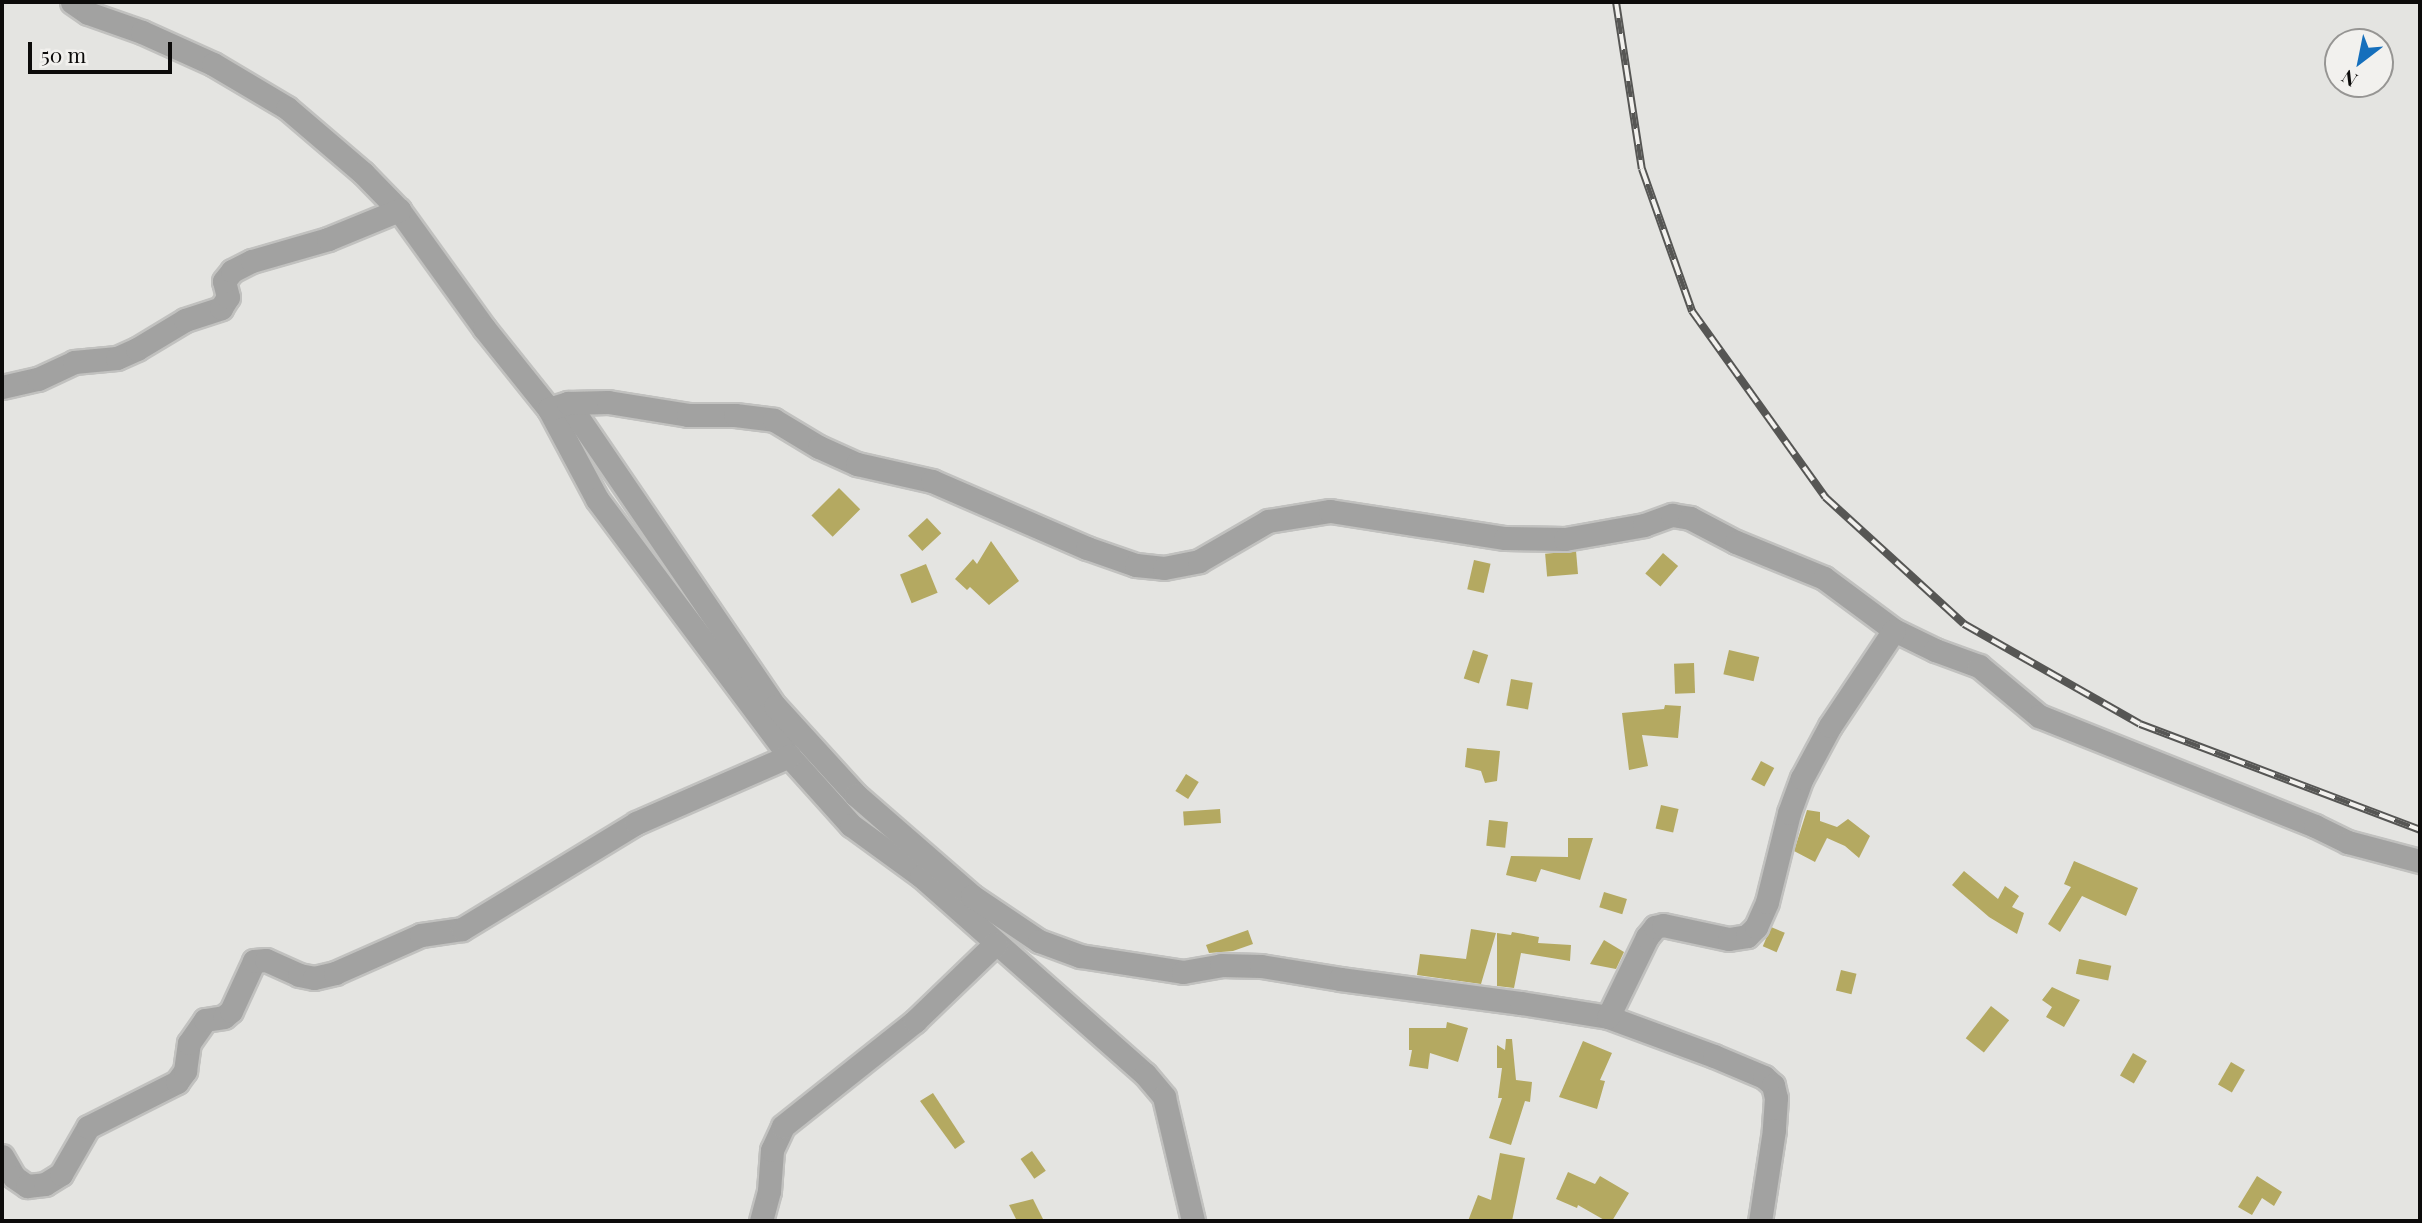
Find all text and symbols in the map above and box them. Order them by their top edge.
scale bar [32,28,175,72]
north arrow [2324,28,2394,98]
text: 50 m [41,40,86,68]
text: N [2336,64,2362,94]

